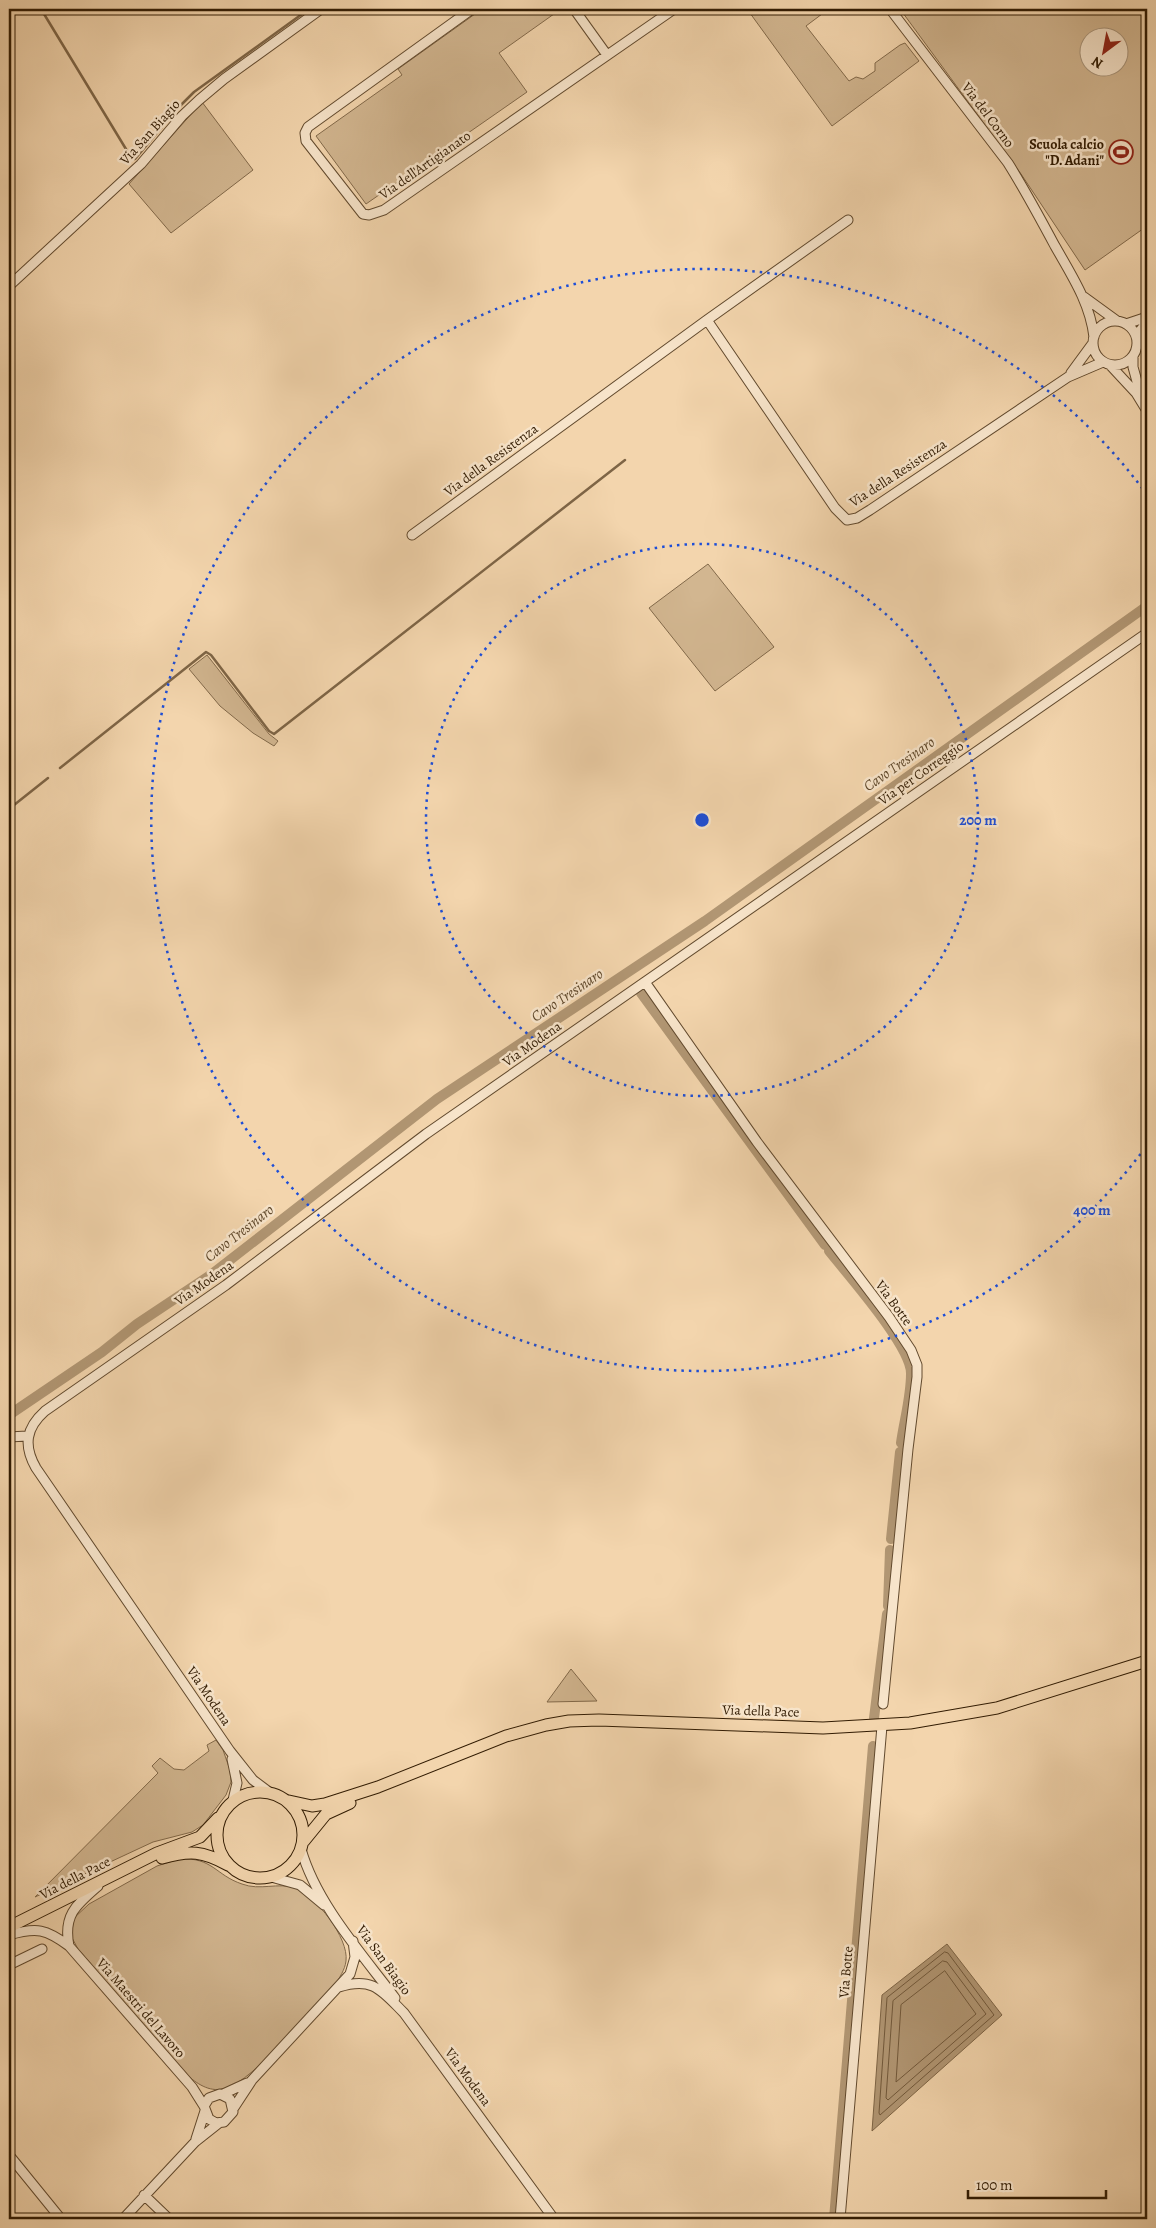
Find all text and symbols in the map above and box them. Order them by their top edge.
north arrow [1078,28,1128,78]
text: N [1088,52,1107,73]
street label: Via del Corno [957,78,1019,151]
street label: Via San Biagio [115,95,184,170]
street label: Via dell'Artigianato [374,126,475,204]
place label: Scuola calcio "D. Adani" [1029,135,1105,170]
sports icon: Scuola calcio "D. Adani" [1108,139,1134,165]
street label: Via della Resistenza [439,419,542,501]
street label: Via della Resistenza [845,434,951,512]
water label: Cavo Tresinaro [859,732,939,796]
street label: Via per Correggio [874,736,967,810]
text: 200 m [959,810,997,830]
centre of rings [693,811,711,829]
water label: Cavo Tresinaro [527,964,607,1026]
street label: Via Modena [498,1017,566,1072]
water label: Cavo Tresinaro [200,1200,278,1266]
text: 400 m [1073,1200,1111,1220]
street label: Via Modena [170,1256,238,1311]
street label: Via Botte [870,1276,917,1330]
street label: Via Modena [182,1662,236,1730]
street label: Via della Pace [721,1700,800,1722]
street label: Via della Pace [35,1852,114,1904]
street label: Via San Biagio [352,1920,416,1999]
street label: Via Botte [834,1945,858,2000]
street label: Via Maestri del Lavoro [92,1953,190,2062]
street label: Via Modena [440,2043,496,2110]
scale bar [968,2168,1106,2200]
text: 100 m [976,2175,1013,2195]

